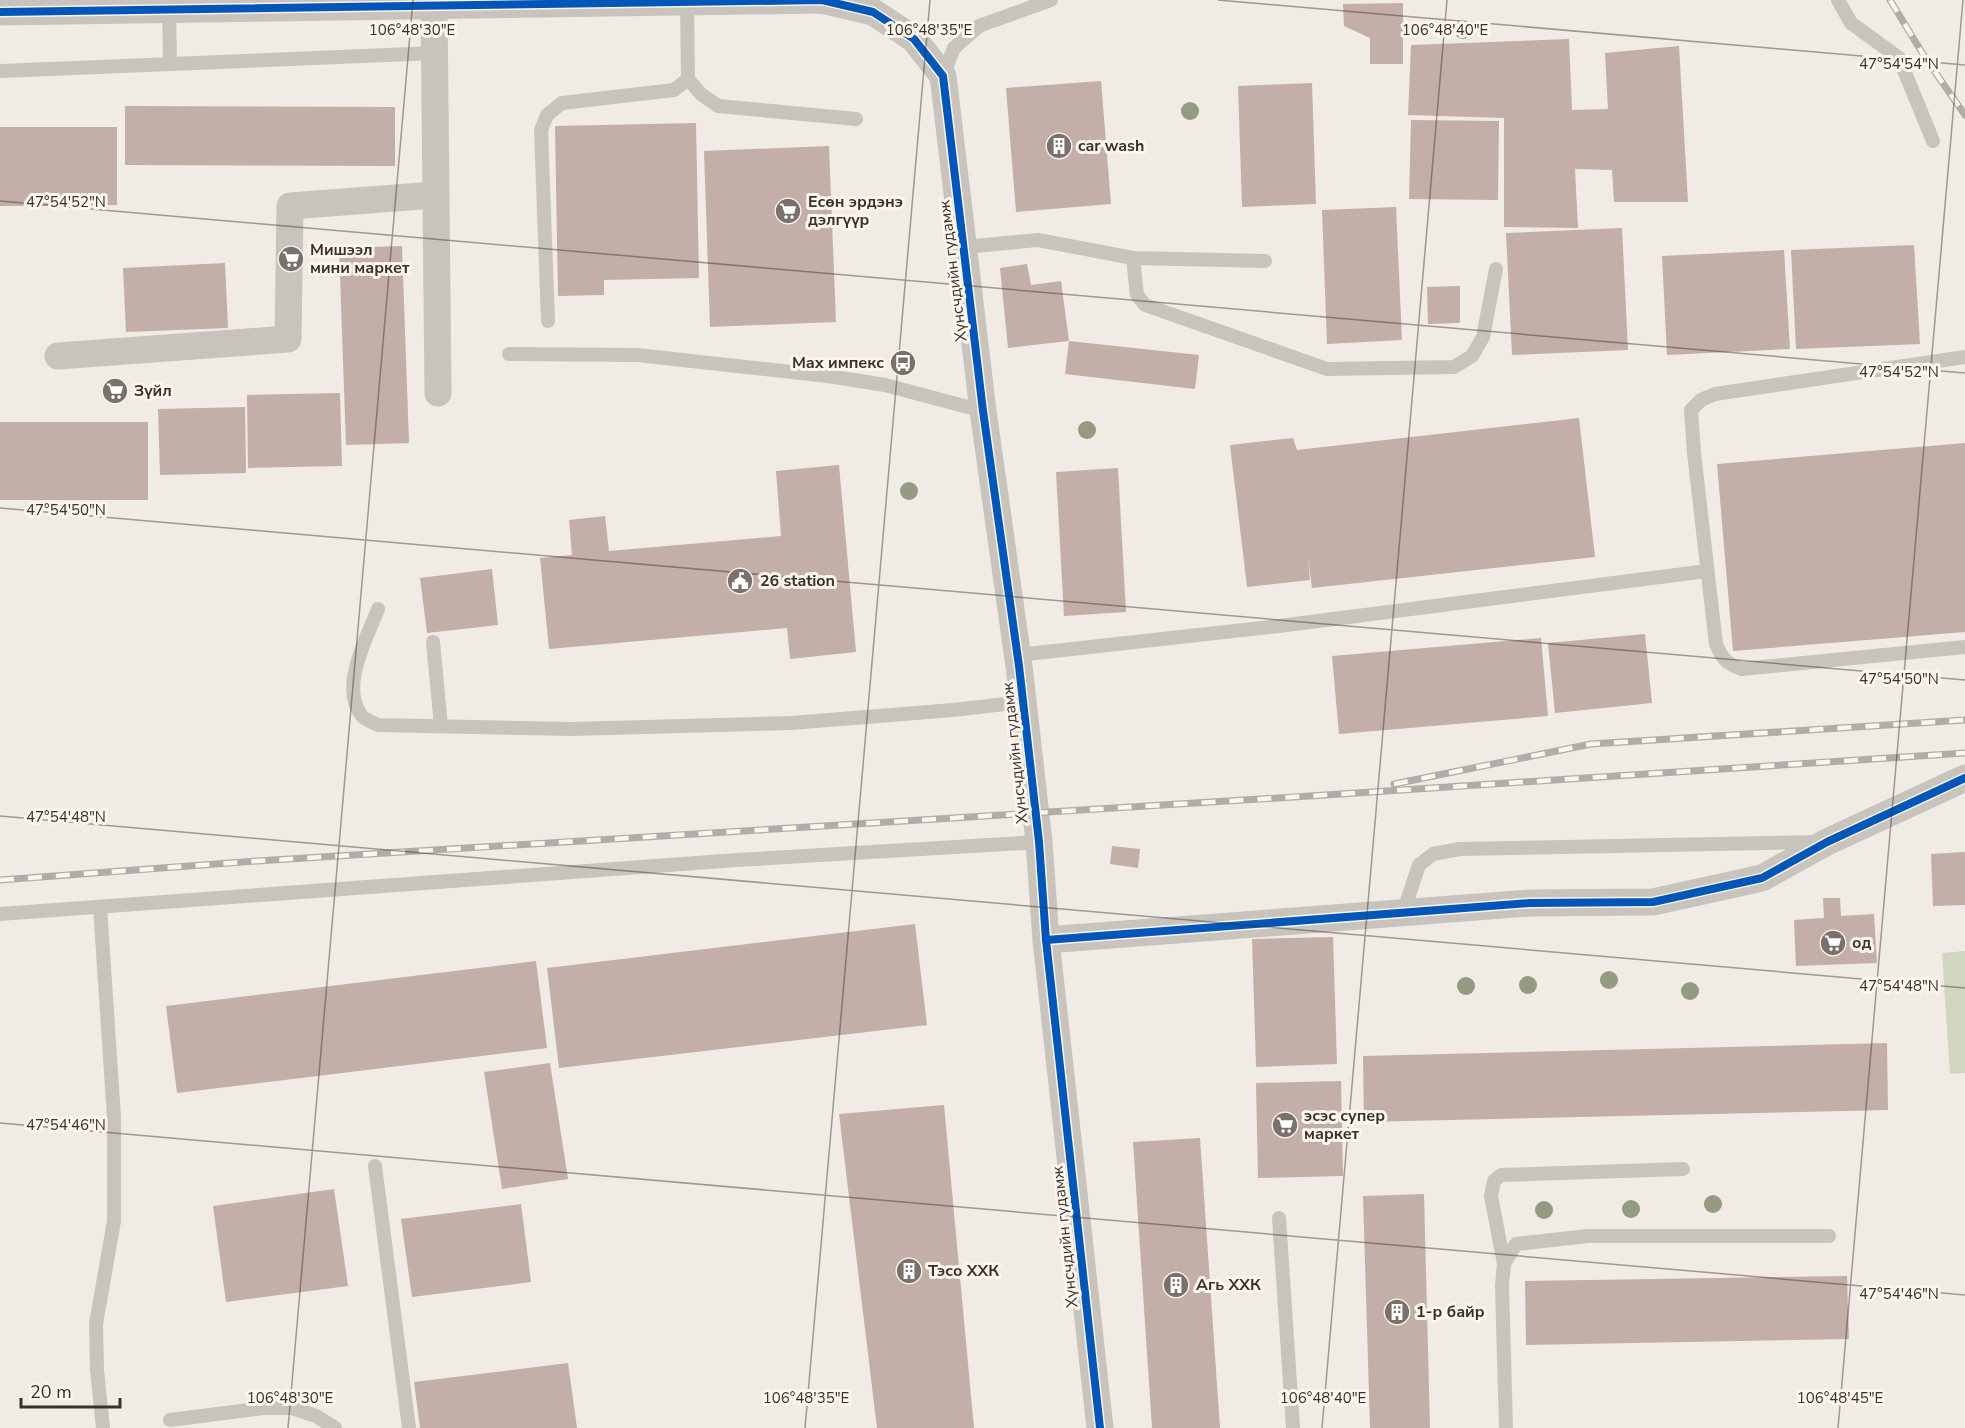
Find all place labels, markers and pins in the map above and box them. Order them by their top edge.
building icon: car wash [1044,131,1074,161]
place label: car wash [1078,135,1144,157]
place label: Есөн эрдэнэ дэлгүүр [808,191,903,231]
supermarket icon: Есөн эрдэнэ дэлгүүр [773,196,803,226]
place label: Мишээл мини маркет [310,239,410,279]
supermarket icon: Мишээл мини маркет [276,244,306,274]
bus stop icon: Мах импекс [888,348,918,378]
place label: Мах импекс [792,352,884,374]
supermarket icon: Зүйл [100,376,130,406]
place label: Зүйл [134,380,172,402]
public building icon: 26 station [725,566,755,596]
place label: 26 station [760,570,835,592]
supermarket icon: од [1818,928,1848,958]
place label: од [1852,932,1871,954]
place label: эсэс супер маркет [1304,1105,1385,1145]
supermarket icon: эсэс супер маркет [1270,1110,1300,1140]
building icon: Тэсо ХХК [894,1256,924,1286]
place label: Тэсо ХХК [928,1260,999,1282]
building icon: Агь ХХК [1161,1270,1191,1300]
place label: Агь ХХК [1196,1274,1261,1296]
building icon: 1-р байр [1382,1297,1412,1327]
place label: 1-р байр [1416,1301,1485,1323]

